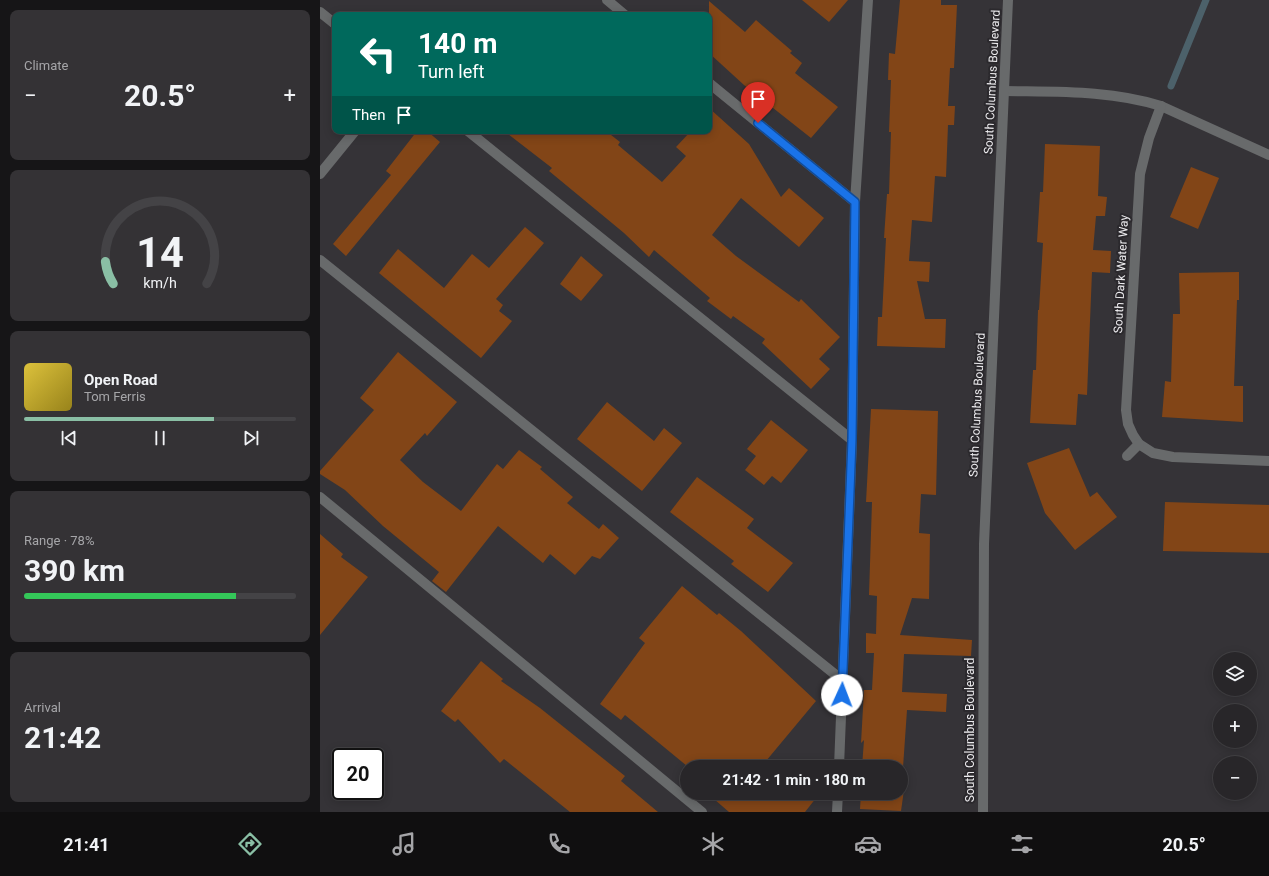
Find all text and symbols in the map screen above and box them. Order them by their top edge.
street label: South Columbus Boulevard [981,10,1003,154]
text: 140 m [418,27,497,60]
icon: left [352,28,404,80]
text: Climate [24,58,68,73]
text: Turn left [418,61,484,82]
text: 20.5° [124,78,196,113]
pin [741,82,775,123]
text: − [24,83,37,108]
text: + [284,83,296,108]
icon: arrive [747,88,769,110]
icon: arrive [393,104,415,126]
text: Then [352,106,385,124]
street label: South Dark Water Way [1111,214,1131,334]
text: 14 [136,227,184,276]
text: km/h [143,274,177,290]
street label: South Columbus Boulevard [966,333,988,477]
text: Open Road [84,371,158,389]
text: Tom Ferris [84,389,146,404]
icon: previous [58,427,80,449]
icon: pause [149,427,171,449]
icon: next [240,427,262,449]
text: Range · 78% [24,533,94,548]
text: 390 km [24,553,125,588]
map controls [1213,652,1257,800]
button: layers [1213,652,1257,696]
street label: South Columbus Boulevard [963,658,977,802]
position arrow [821,674,863,716]
text: Arrival [24,700,61,715]
button: + [1213,704,1257,748]
text: 21:42 [24,720,101,755]
speed limit sign: 20 [332,748,384,800]
button: − [1213,756,1257,800]
text: 21:42 · 1 min · 180 m [723,771,865,789]
icon: directions [236,830,264,858]
icon: music [390,830,418,858]
icon: phone [545,830,573,858]
icon: climate [699,830,727,858]
icon: car [854,830,882,858]
icon: filters [1008,830,1036,858]
text: 21:41 [63,834,110,855]
text: 20.5° [1163,834,1206,855]

